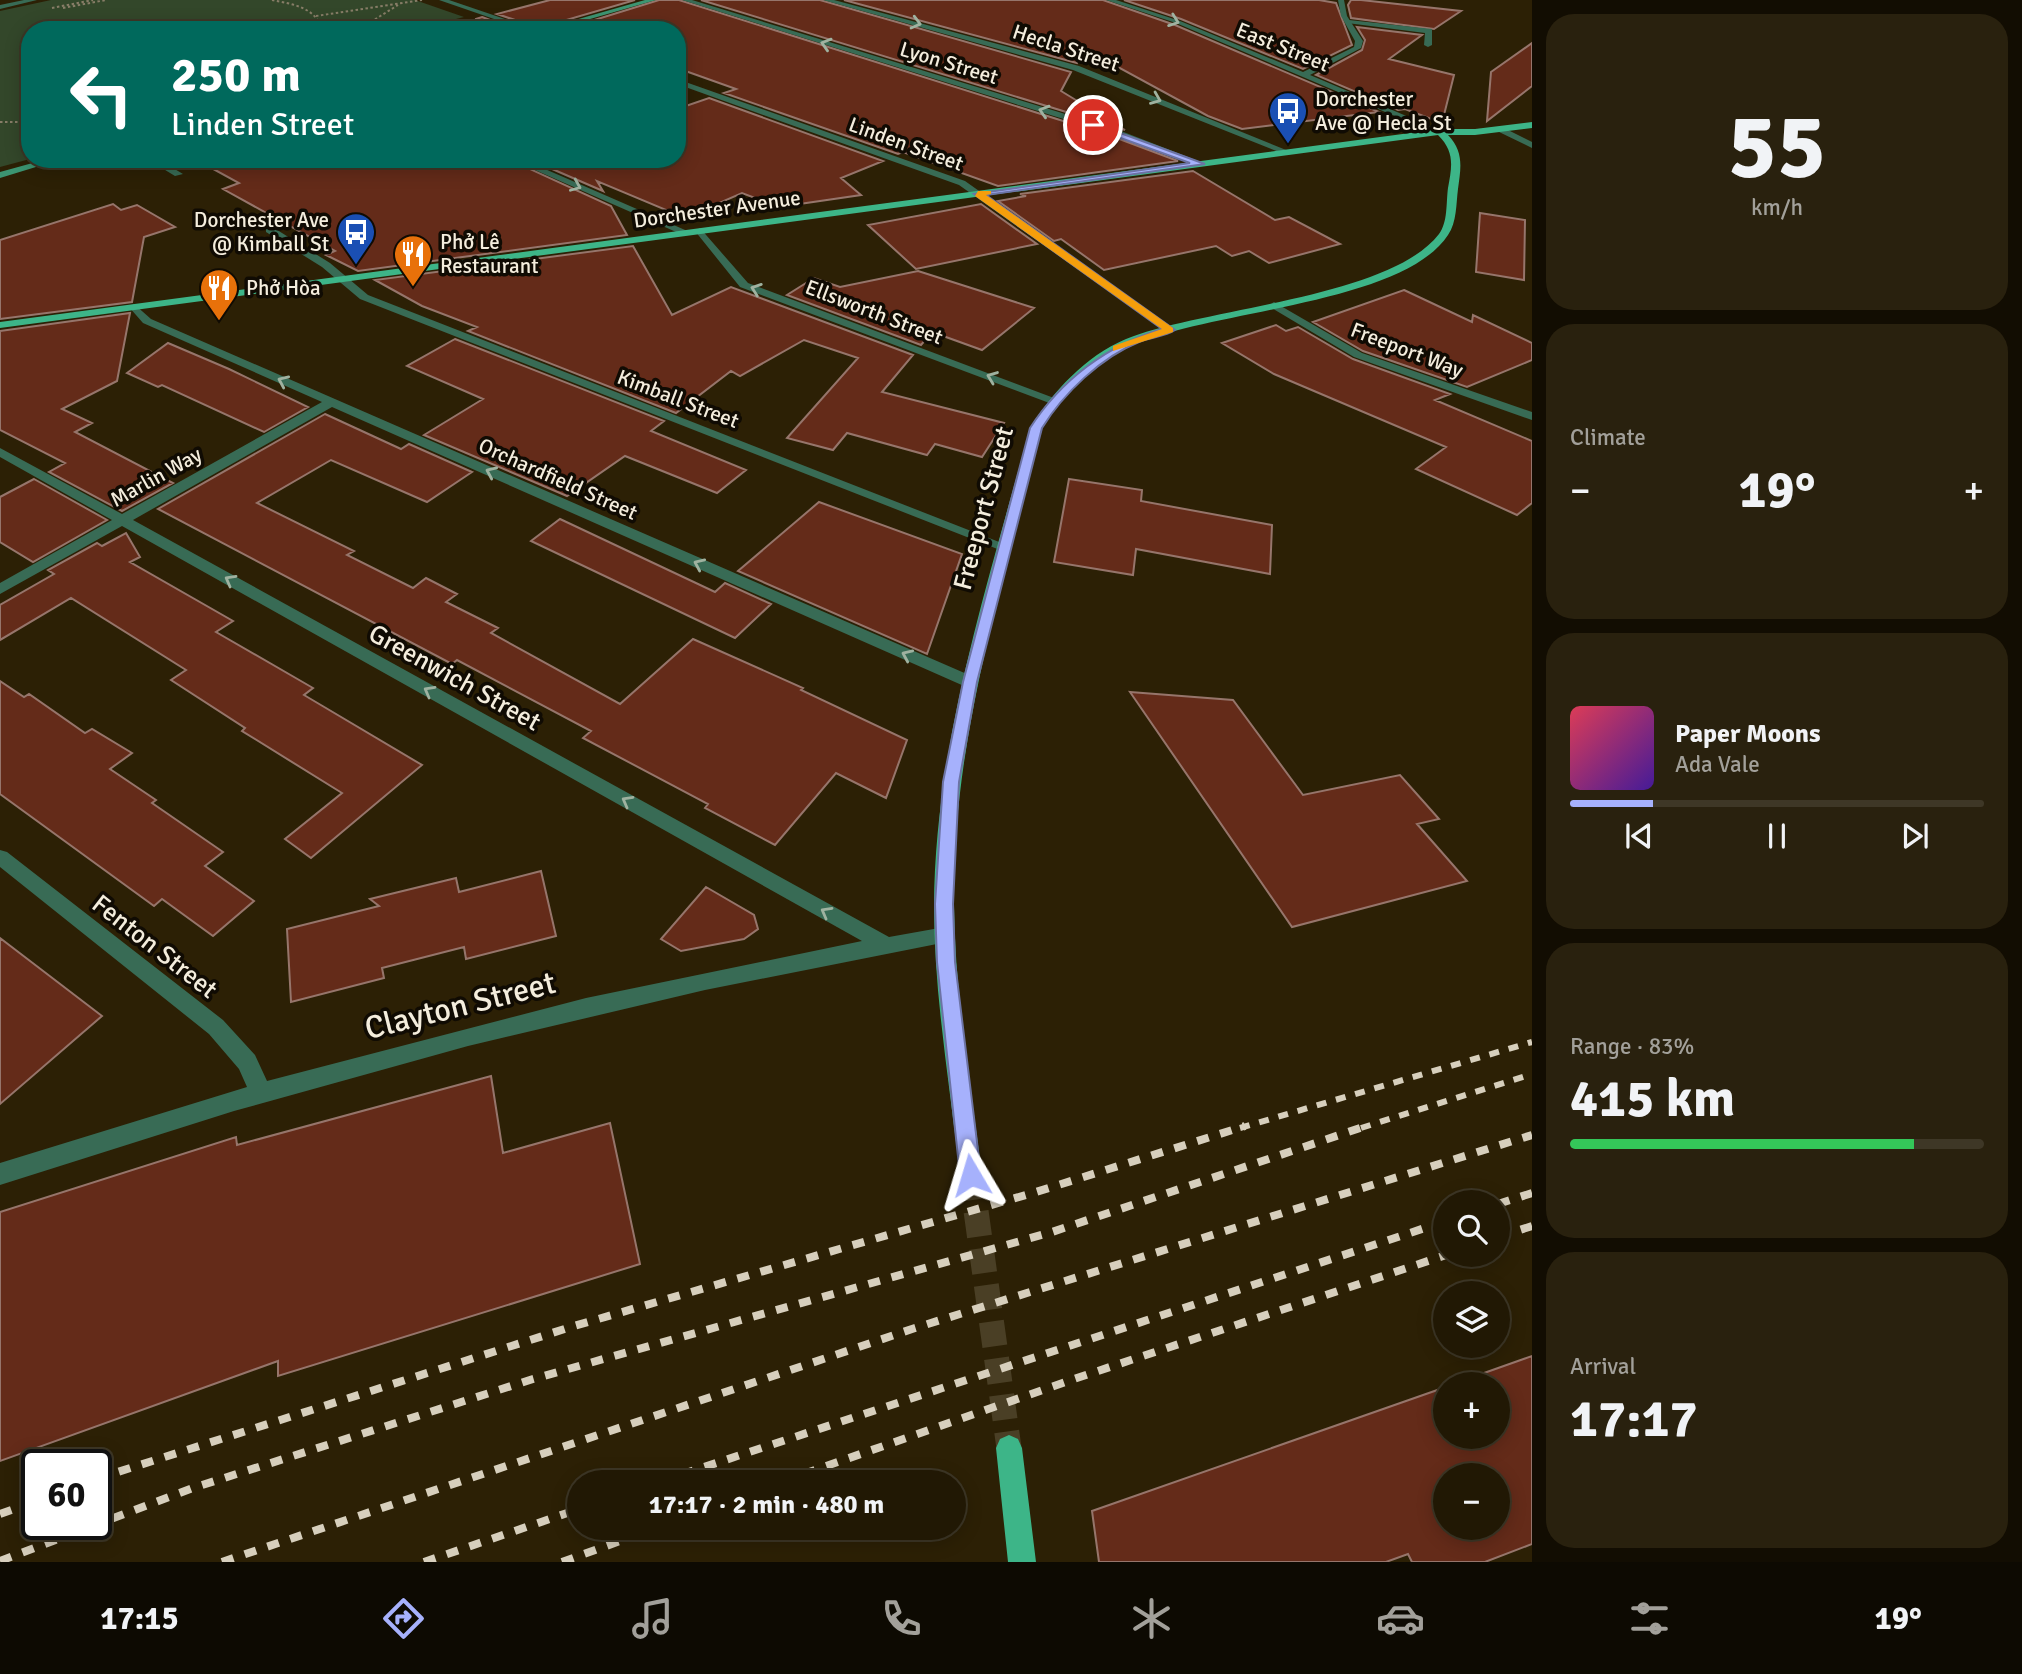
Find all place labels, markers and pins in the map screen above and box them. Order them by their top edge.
place label: Dorchester Ave @ Hecla St [1315,86,1452,136]
bus stop icon: Dorchester Ave @ Hecla St [1267,90,1309,145]
pin [1063,95,1123,155]
place label: Dorchester Ave @ Kimball St [194,207,329,257]
bus stop icon: Dorchester Ave @ Kimball St [335,211,377,266]
place label: Phở Lê Restaurant [440,229,539,279]
restaurant icon: Phở Lê Restaurant [392,233,434,288]
restaurant icon: Phở Hòa [198,267,240,322]
place label: Phở Hòa [246,275,321,301]

